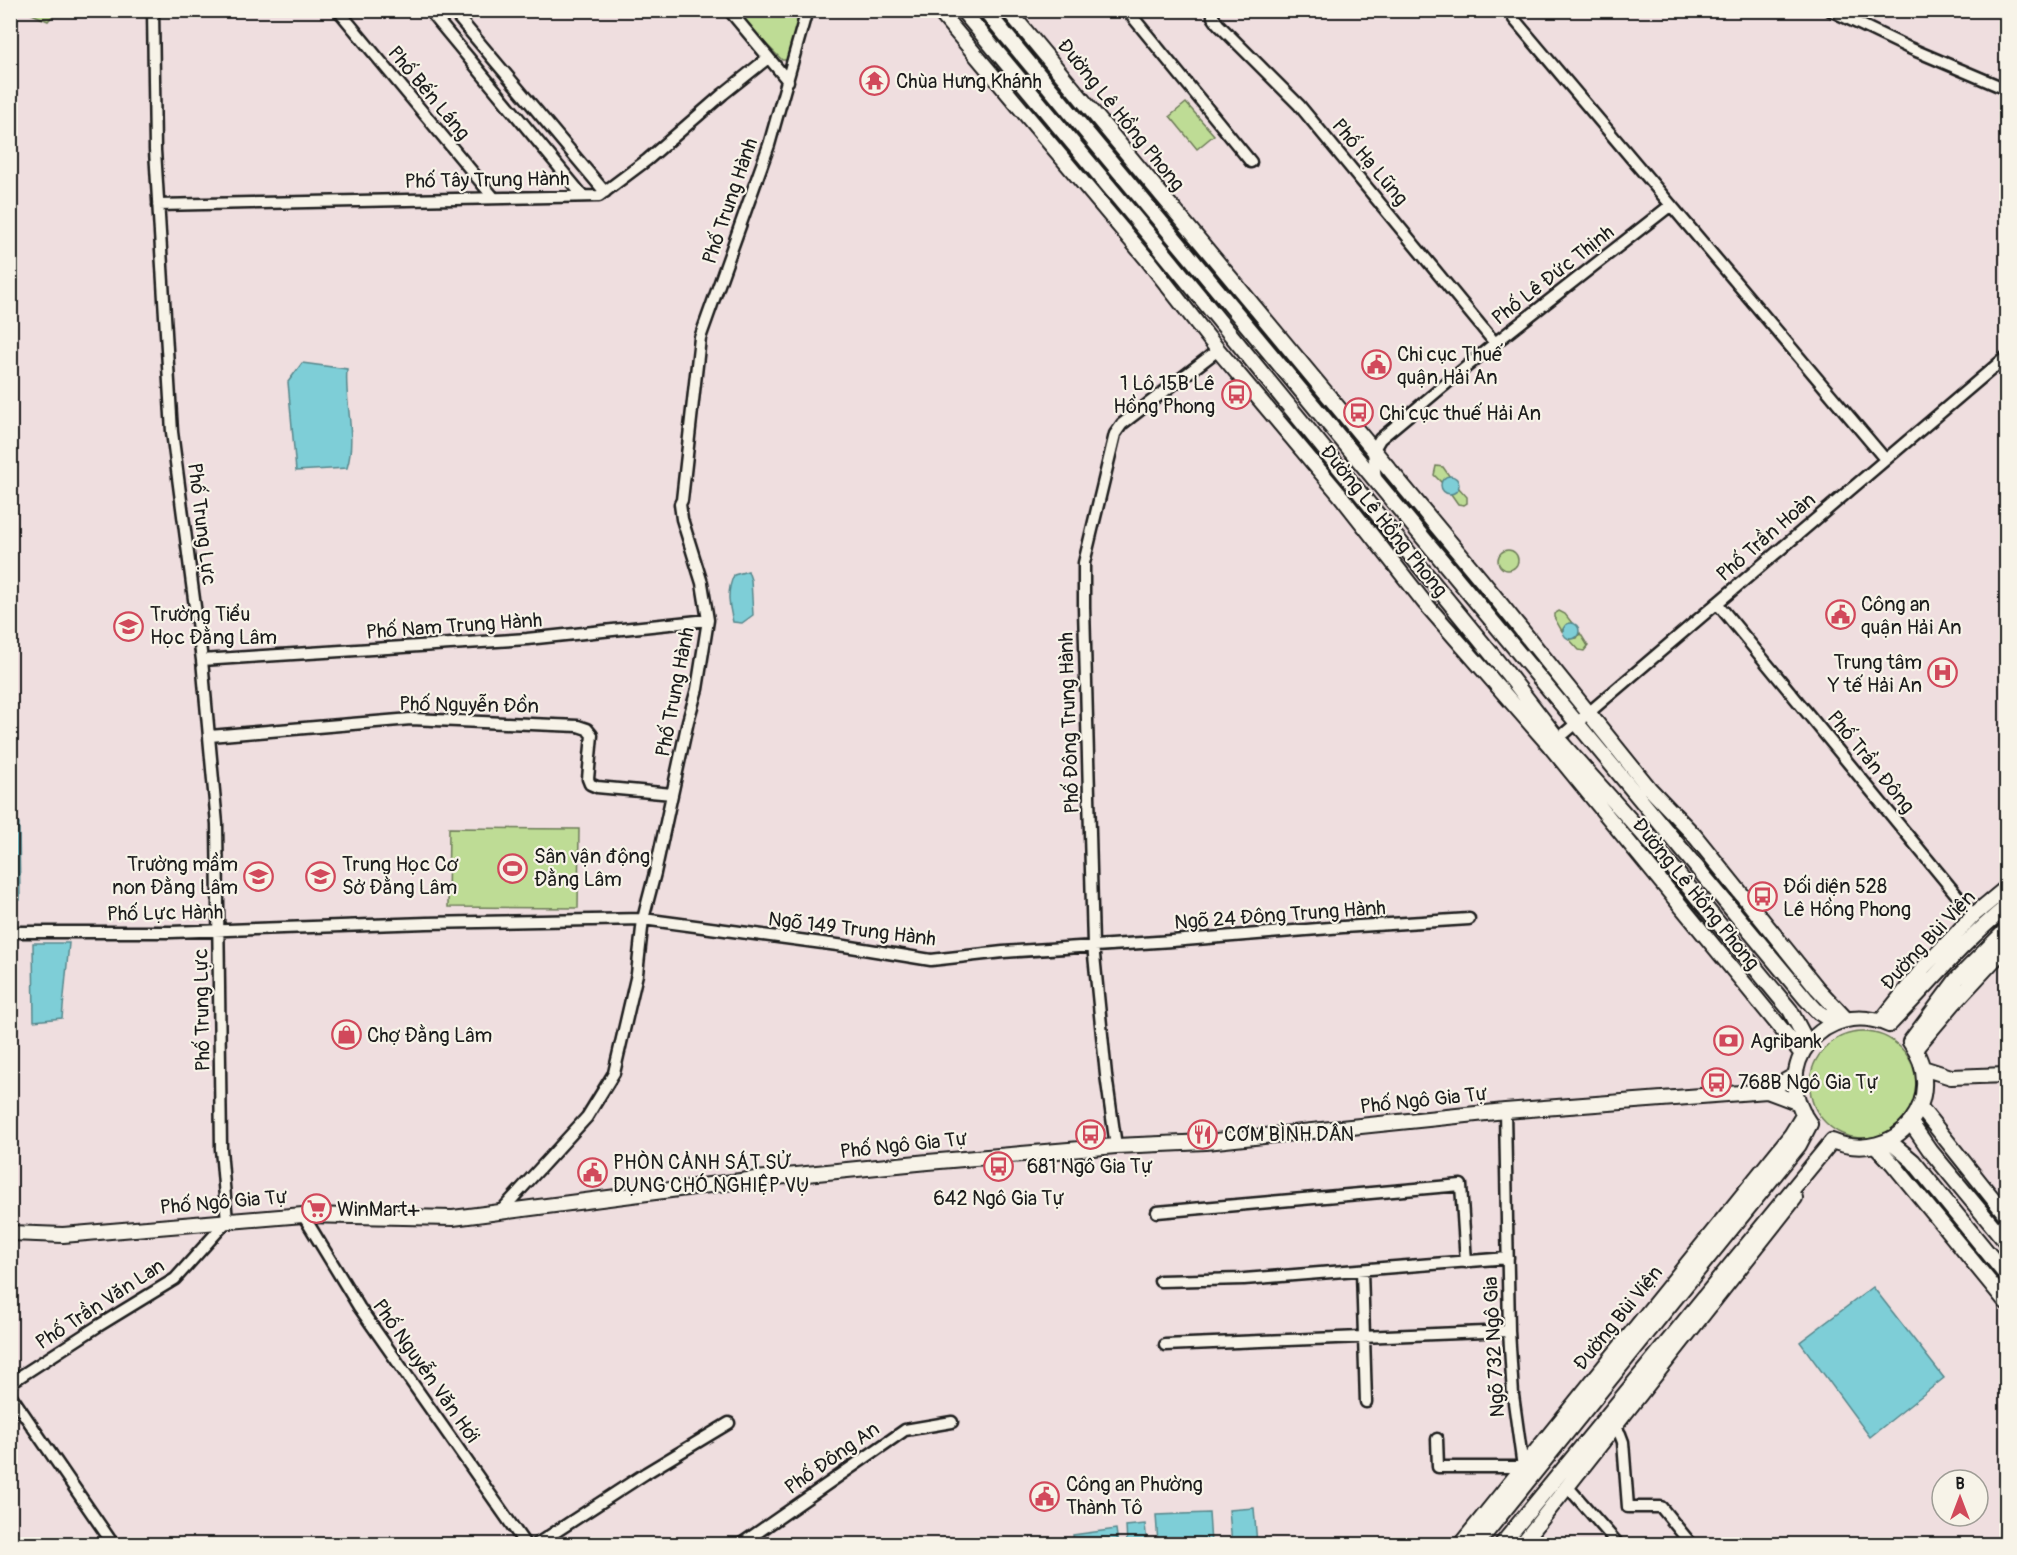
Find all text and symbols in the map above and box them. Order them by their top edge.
street label: Đường Lê Hồng Phong [1052,34,1190,196]
street label: Phố Bến Láng [382,41,476,145]
temple icon: Chùa Hưng Khánh [859,65,891,97]
place label: Chùa Hưng Khánh [896,69,1042,94]
street label: Phố Hạ Lũng [1326,113,1414,211]
street label: Phố Trung Hành [697,135,763,267]
street label: Phố Tây Trung Hành [404,166,570,194]
street label: Phố Lê Đức Thịnh [1487,220,1619,330]
place label: Chi cục Thuế quận Hải An [1397,342,1503,390]
public building icon: Chi cục Thuế quận Hải An [1360,349,1392,381]
place label: 1 Lô 15B Lê Hồng Phong [1113,371,1215,419]
bus stop icon: 1 Lô 15B Lê Hồng Phong [1220,378,1252,410]
bus stop icon: Chi cục thuế Hải An [1342,397,1374,429]
place label: Chi cục thuế Hải An [1379,401,1541,426]
street label: Đường Lê Hồng Phong [1315,440,1453,602]
street label: Phố Trung Lực [182,461,222,587]
street label: Phố Trần Hoàn [1711,487,1821,587]
place label: Công an quận Hải An [1861,592,1962,640]
public building icon: Công an quận Hải An [1824,599,1856,631]
place label: Trường Tiểu Học Đằng Lâm [150,602,277,650]
street label: Phố Nam Trung Hành [365,607,543,645]
school or university icon: Trường Tiểu Học Đằng Lâm [113,610,145,642]
street label: Phố Trung Hành [650,625,700,759]
street label: Phố Đông Trung Hành [1053,632,1085,814]
place label: Trung tâm Y tế Hải An [1827,650,1922,698]
hospital icon: Trung tâm Y tế Hải An [1927,657,1959,689]
street label: Phố Nguyễn Đồn [399,691,539,719]
street label: Phố Trần Đông [1822,706,1920,818]
street label: Đường Lê Hồng Phong [1627,813,1765,975]
place label: Sân vận động Đằng Lâm [534,844,650,892]
place label: Trường mầm non Đằng Lâm [112,852,238,900]
place label: Trung Học Cơ Sở Đằng Lâm [342,852,459,900]
sports icon: Sân vận động Đằng Lâm [497,852,529,884]
school or university icon: Trường mầm non Đằng Lâm [243,860,275,892]
school or university icon: Trung Học Cơ Sở Đằng Lâm [305,860,337,892]
place label: Đối diện 528 Lê Hồng Phong [1783,874,1911,922]
bus stop icon: Đối diện 528 Lê Hồng Phong [1746,881,1778,913]
street label: Đường Bùi Viện [1875,885,1981,995]
street label: Ngõ 24 Đông Trung Hành [1173,895,1387,935]
street label: Phố Lực Hành [107,899,223,927]
street label: Ngõ 149 Trung Hành [767,906,937,952]
street label: Phố Trung Lực [188,948,216,1072]
shop icon: Chợ Đằng Lâm [330,1019,362,1051]
place label: Chợ Đằng Lâm [367,1023,492,1048]
bank icon: Agribank [1713,1025,1745,1057]
place label: Agribank [1750,1029,1823,1054]
bus stop icon: 768B Ngô Gia Tự [1701,1066,1733,1098]
place label: 768B Ngô Gia Tự [1738,1070,1879,1095]
street label: Phố Ngô Gia Tự [1359,1081,1489,1119]
restaurant icon: CƠM BÌNH DÂN [1187,1118,1219,1150]
bus stop icon: 681 Ngô Gia Tự [1074,1119,1106,1151]
place label: CƠM BÌNH DÂN [1224,1122,1354,1147]
street label: Phố Ngô Gia Tự [839,1126,969,1164]
place label: PHÒN CẢNH SÁT SỬ DỤNG CHÓ NGHIỆP VỤ [613,1150,810,1198]
bus stop icon: 642 Ngô Gia Tự [983,1151,1015,1183]
place label: 681 Ngô Gia Tự [1027,1154,1153,1179]
public building icon: PHÒN CẢNH SÁT SỬ DỤNG CHÓ NGHIỆP VỤ [576,1157,608,1189]
street label: Phố Ngô Gia Tự [159,1184,289,1220]
place label: 642 Ngô Gia Tự [933,1186,1065,1211]
supermarket icon: WinMart+ [300,1193,332,1225]
place label: WinMart+ [337,1197,420,1222]
street label: Phố Trần Văn Lan [31,1253,169,1355]
street label: Đường Bùi Viện [1568,1260,1668,1376]
street label: Ngõ 732 Ngô Gia [1478,1276,1510,1418]
street label: Phố Nguyễn Văn Hới [367,1294,485,1448]
street label: Phố Đông An [780,1416,884,1500]
north arrow [1930,1468,1990,1528]
place label: Công an Phường Thành Tô [1066,1472,1203,1520]
text: B [1955,1474,1965,1494]
public building icon: Công an Phường Thành Tô [1029,1480,1061,1512]

